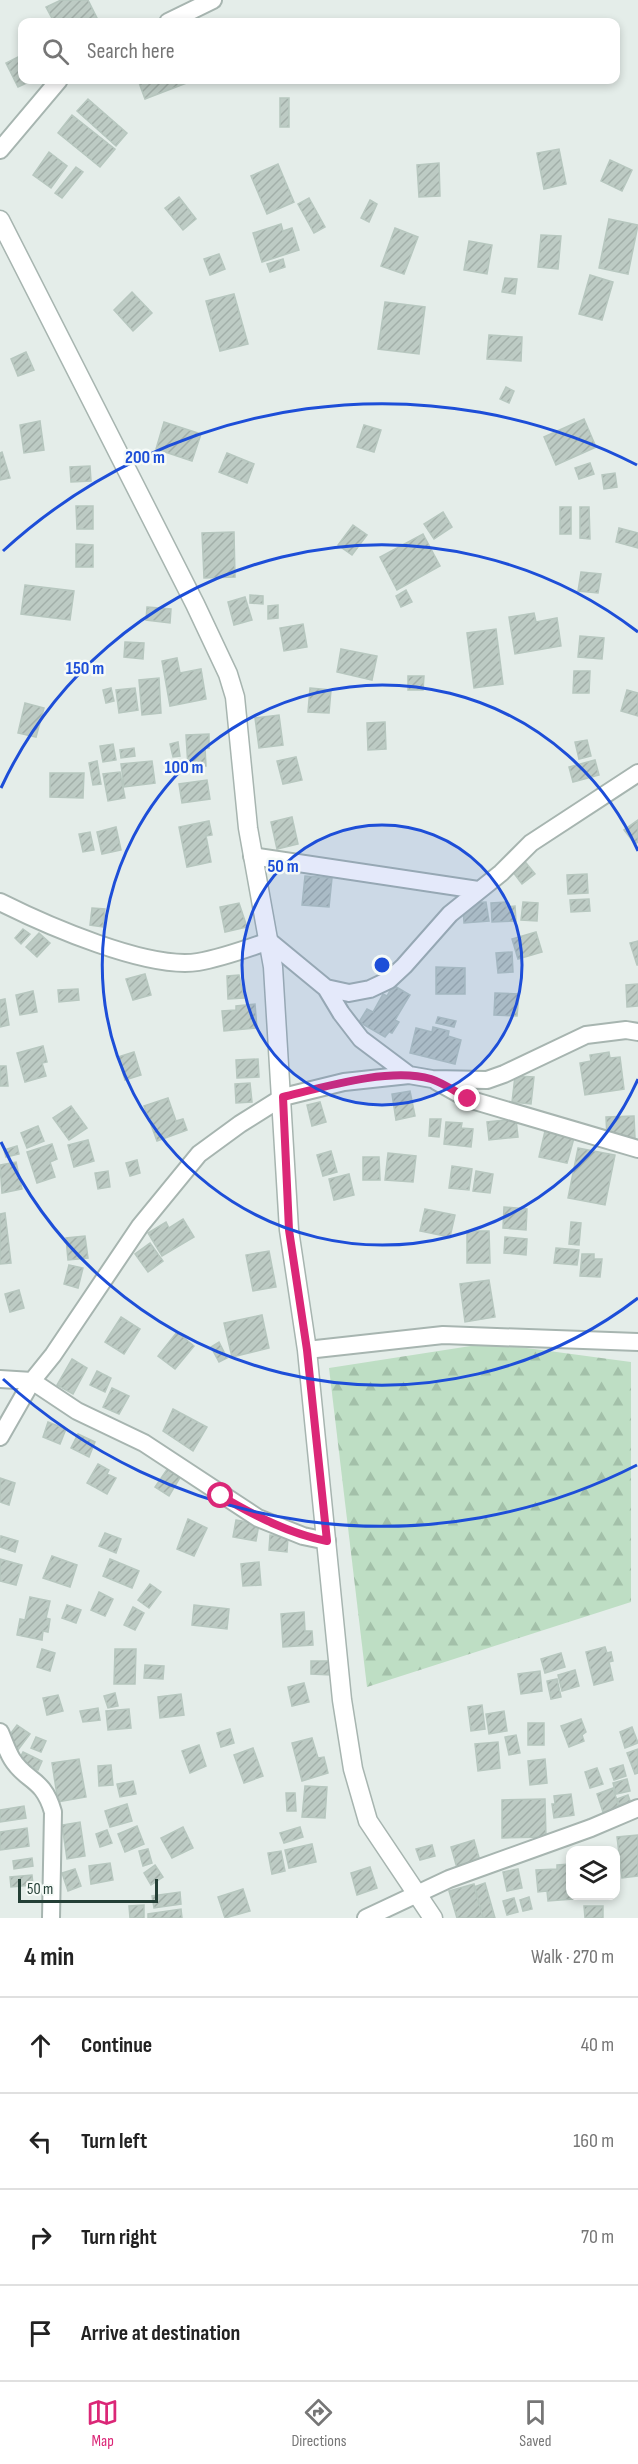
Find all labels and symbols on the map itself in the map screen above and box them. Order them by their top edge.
text: 200 m [125,447,165,468]
text: 150 m [66,658,104,679]
text: 100 m [165,757,204,778]
text: 50 m [267,856,299,877]
centre of rings [372,955,392,975]
route end [454,1085,480,1111]
route start [207,1482,233,1508]
scale bar [18,1876,158,1904]

